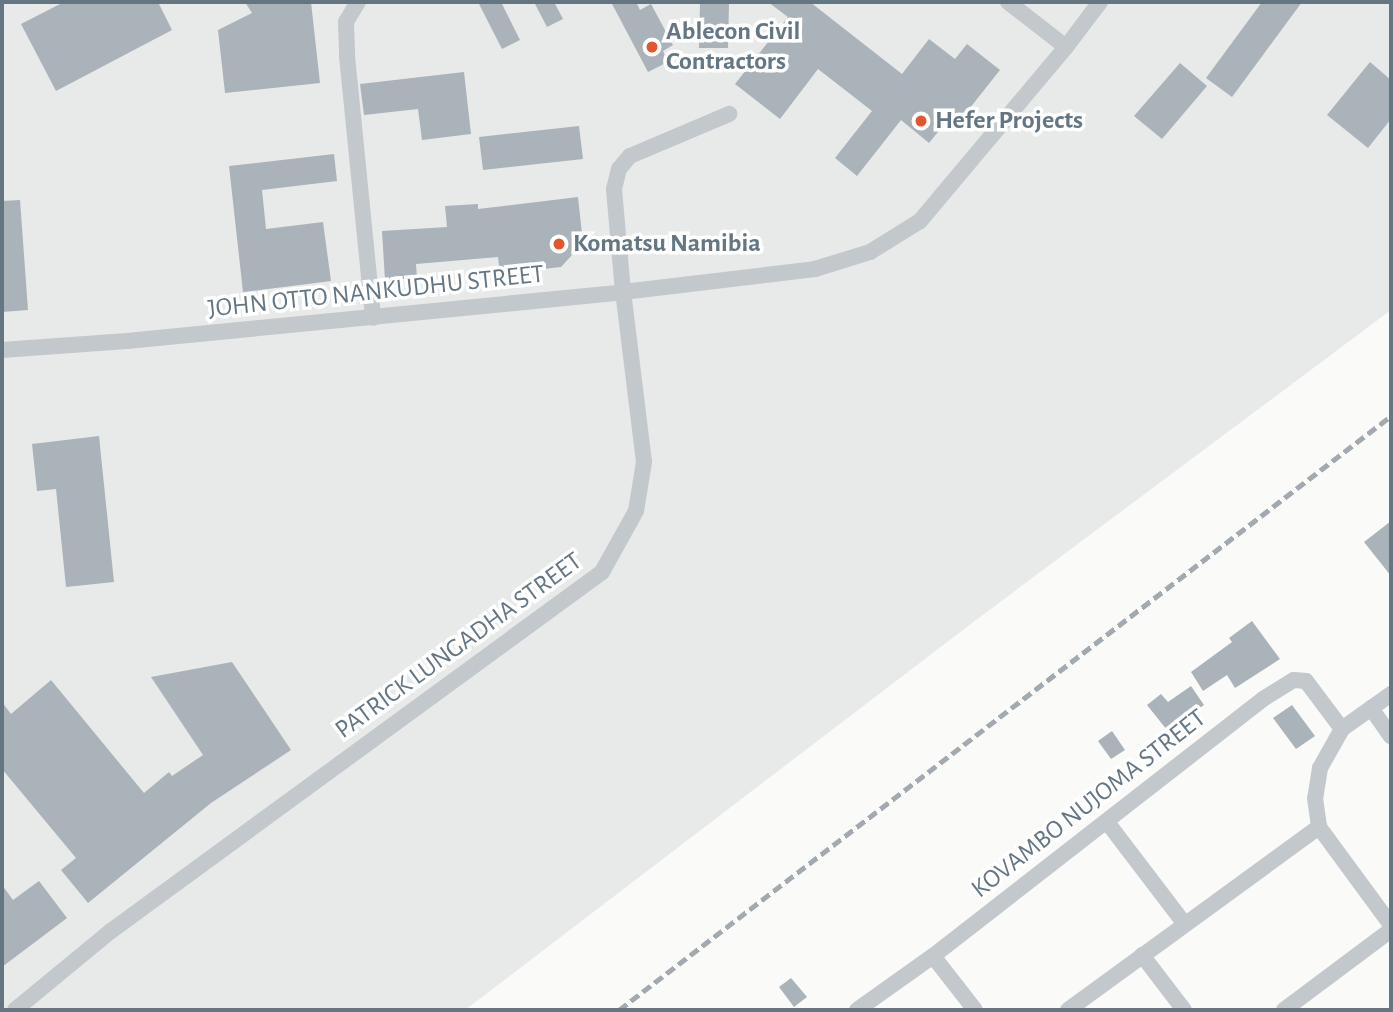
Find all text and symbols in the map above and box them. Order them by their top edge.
place label: Ablecon Civil Contractors [666,16,800,78]
marker: Ablecon Civil Contractors [644,39,660,55]
place label: Hefer Projects [935,105,1083,137]
marker: Hefer Projects [913,113,929,129]
place label: Komatsu Namibia [573,228,761,260]
marker: Komatsu Namibia [551,236,567,252]
street label: JOHN OTTO NANKUDHU STREET [206,259,546,325]
street label: PATRICK LUNGADHA STREET [330,546,588,746]
street label: KOVAMBO NUJOMA STREET [966,703,1212,905]

